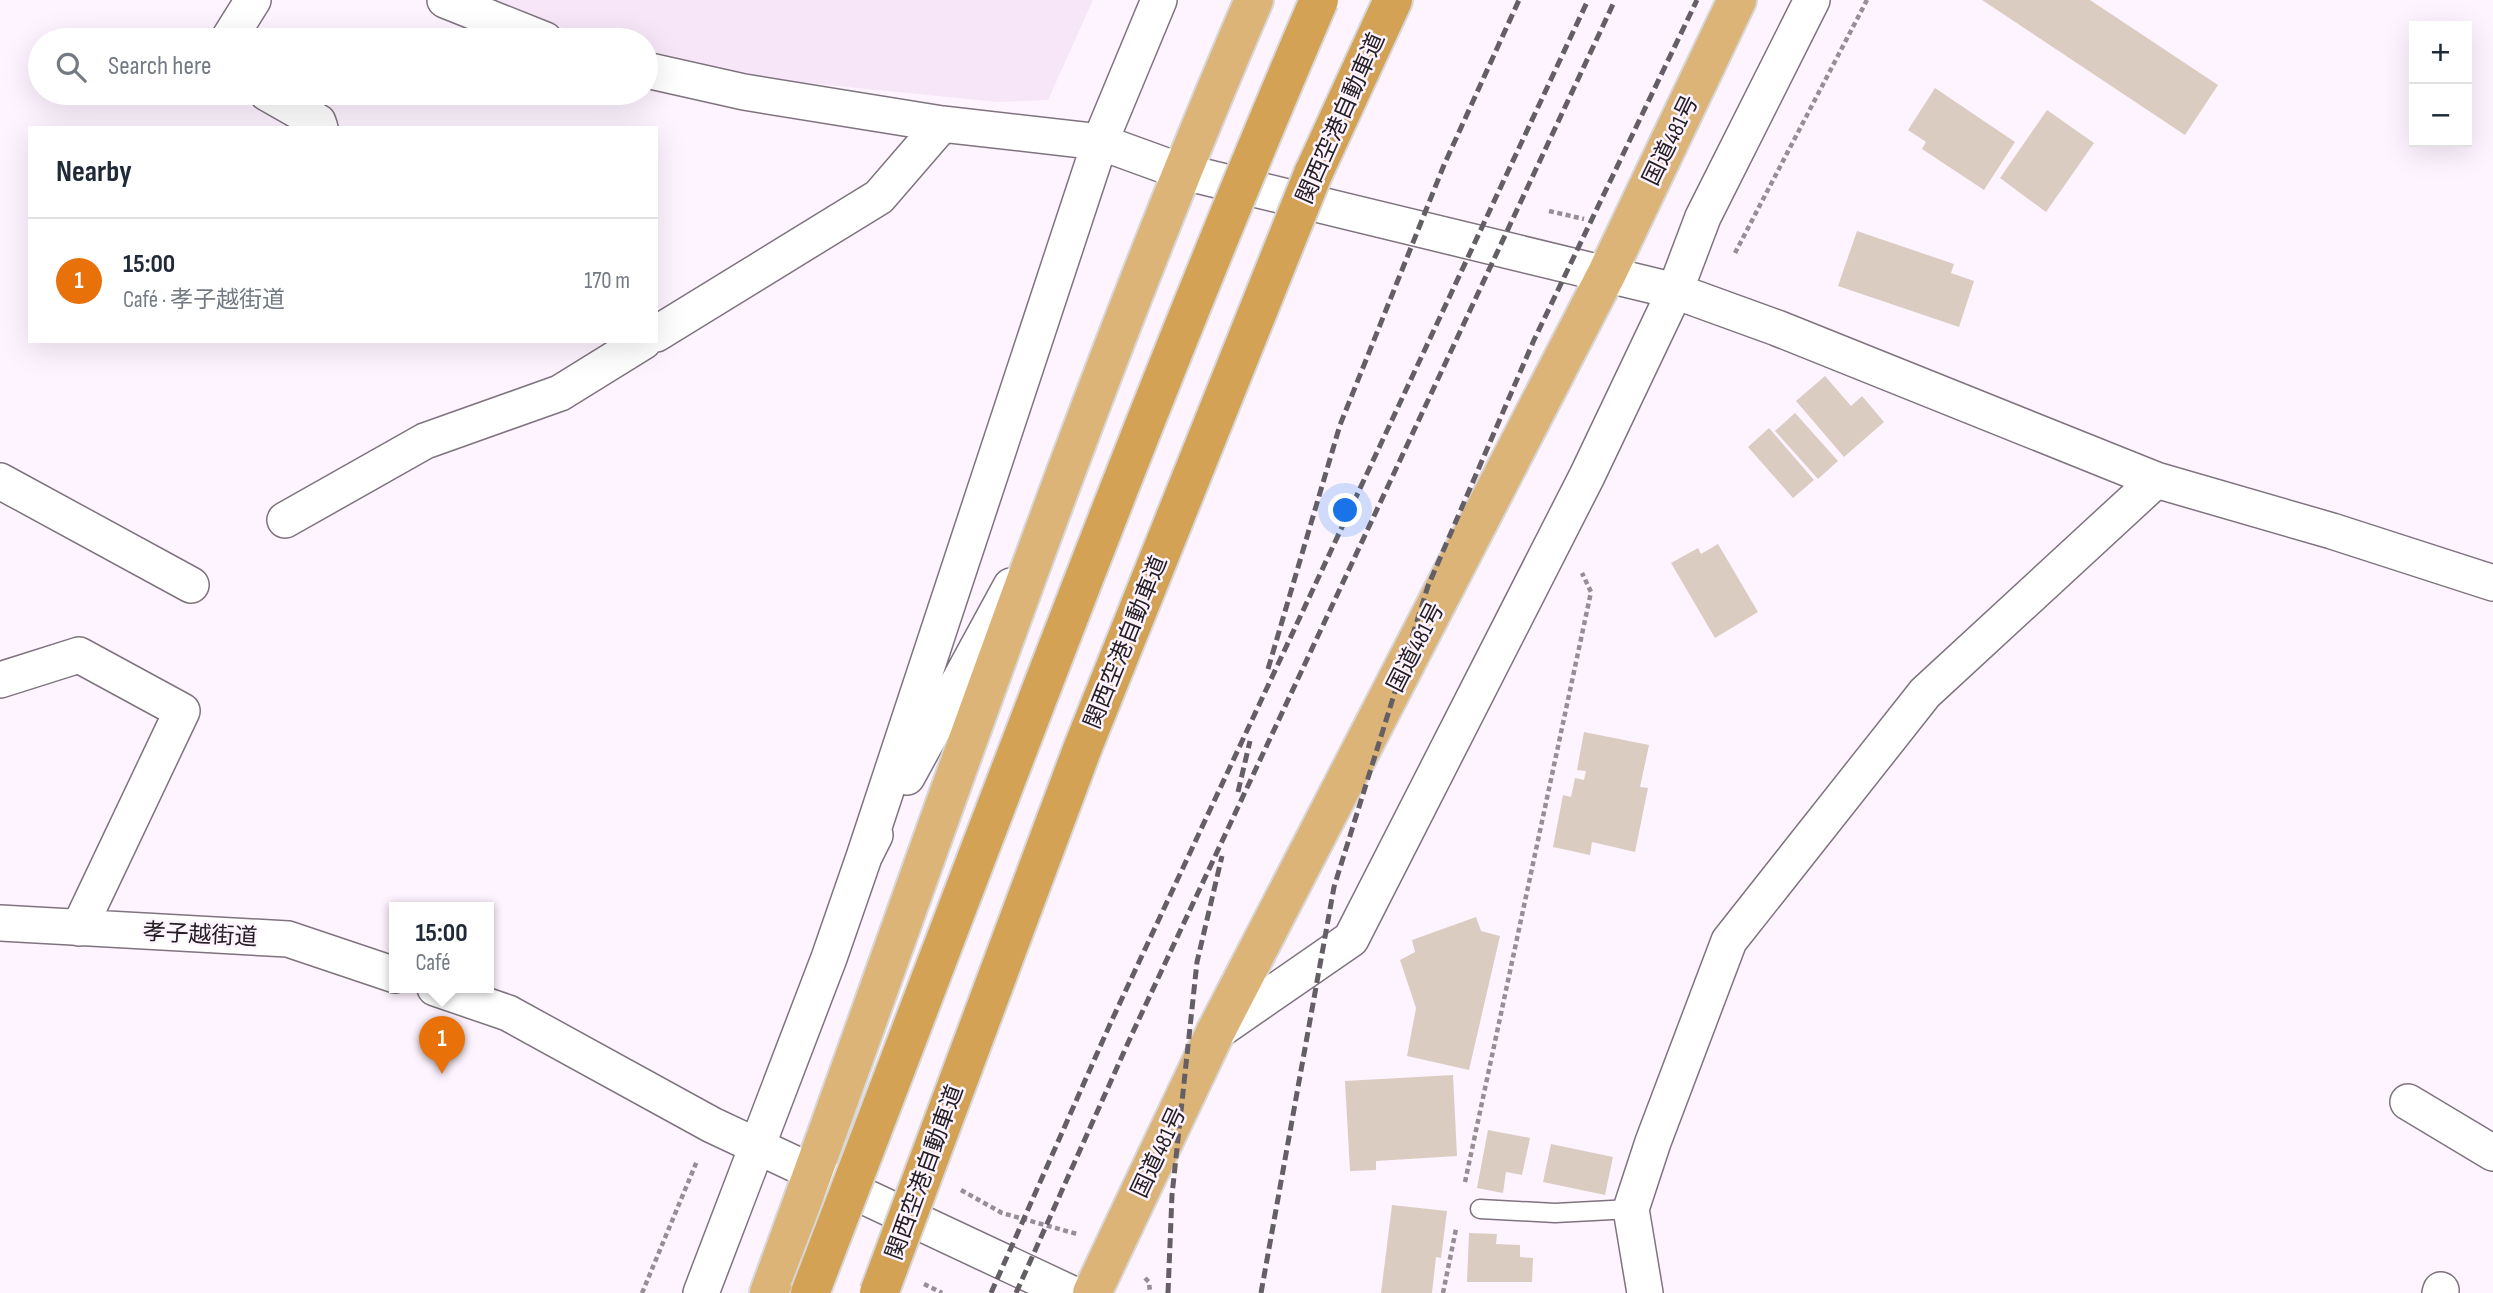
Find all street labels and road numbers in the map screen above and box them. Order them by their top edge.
street label: 関西空港自動車道 [1291,29,1391,208]
street label: 国道481号 [1637,91,1705,190]
street label: 関西空港自動車道 [1078,552,1173,733]
street label: 国道481号 [1381,598,1450,697]
street label: 孝子越街道 [142,918,258,952]
street label: 関西空港自動車道 [880,1081,970,1264]
street label: 国道481号 [1126,1103,1192,1202]

